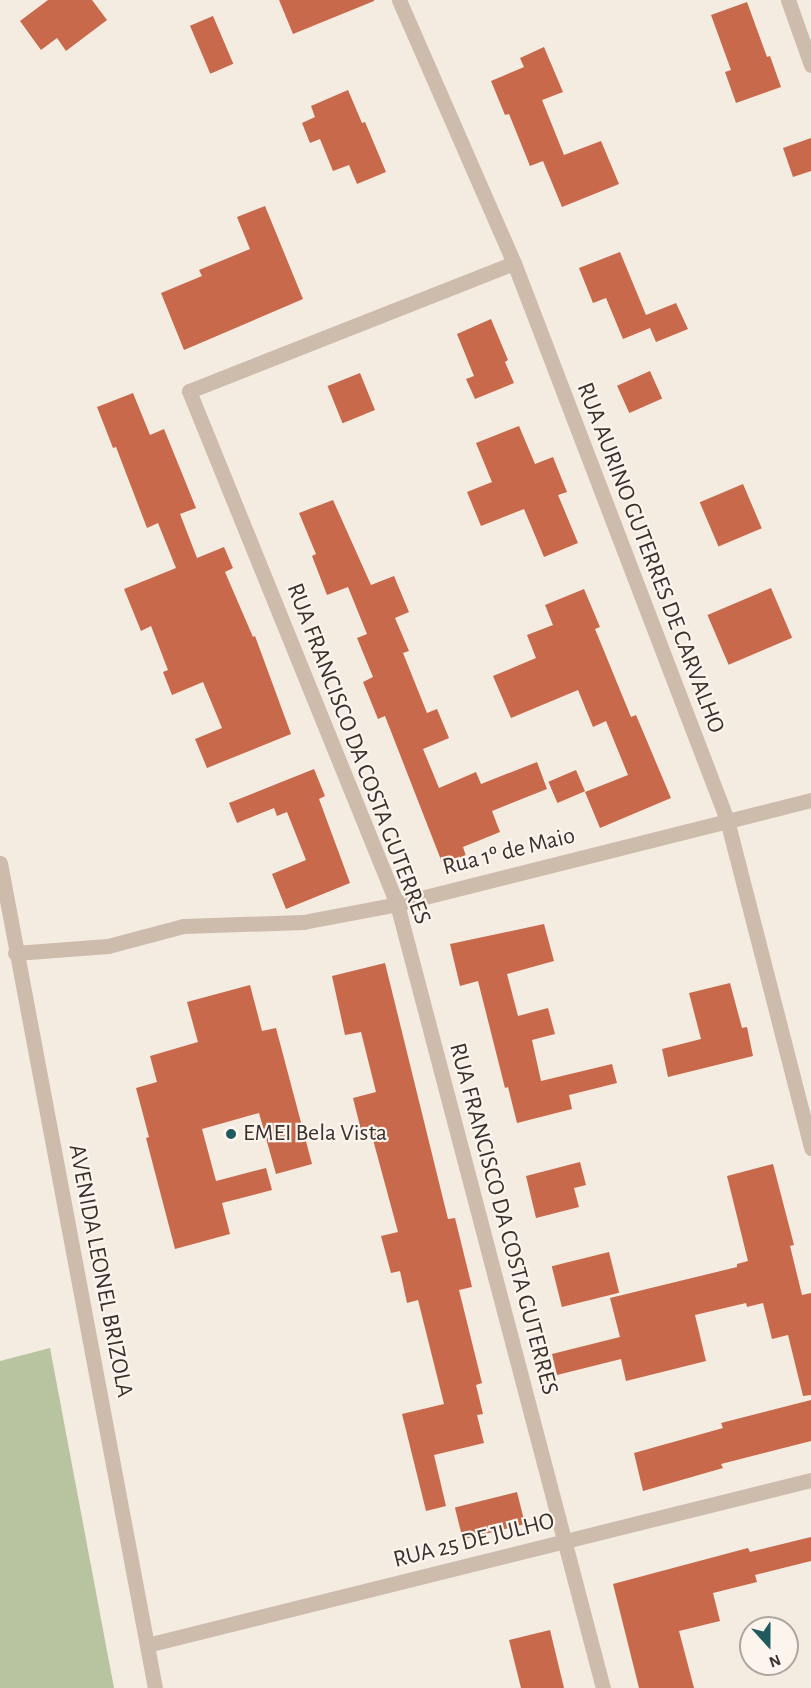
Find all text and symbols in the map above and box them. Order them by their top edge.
street label: RUA AURINO GUTERRES DE CARVALHO [570,379,730,737]
street label: RUA FRANCISCO DA COSTA GUTERRES [280,579,436,929]
street label: Rua 1º de Maio [440,822,578,882]
street label: RUA FRANCISCO DA COSTA GUTERRES [442,1040,564,1398]
place label: EMEI Bela Vista [243,1120,387,1148]
marker: EMEI Bela Vista [224,1127,238,1141]
street label: AVENIDA LEONEL BRIZOLA [61,1142,139,1400]
street label: RUA 25 DE JULHO [391,1507,557,1575]
north arrow [739,1616,799,1676]
text: N [767,1651,783,1670]

